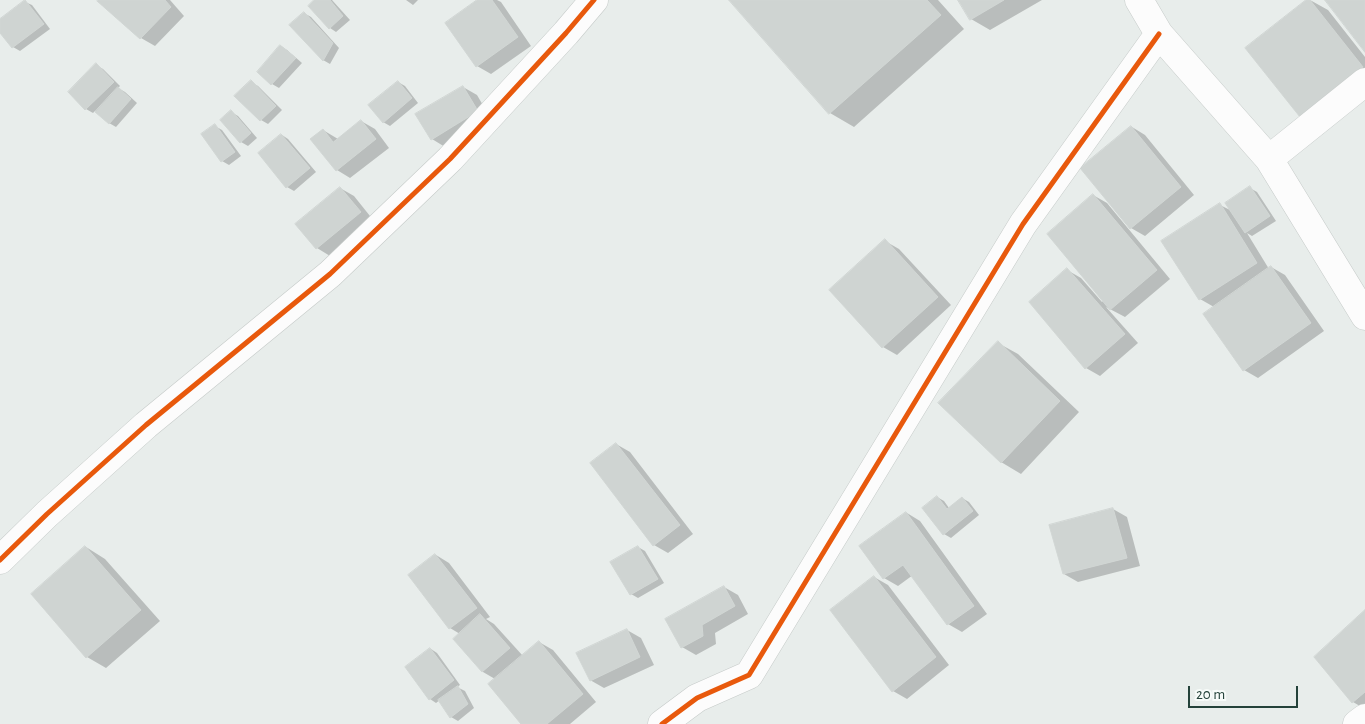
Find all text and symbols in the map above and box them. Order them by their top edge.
scale bar [1190,676,1300,708]
text: 20 m [1196,687,1225,702]

